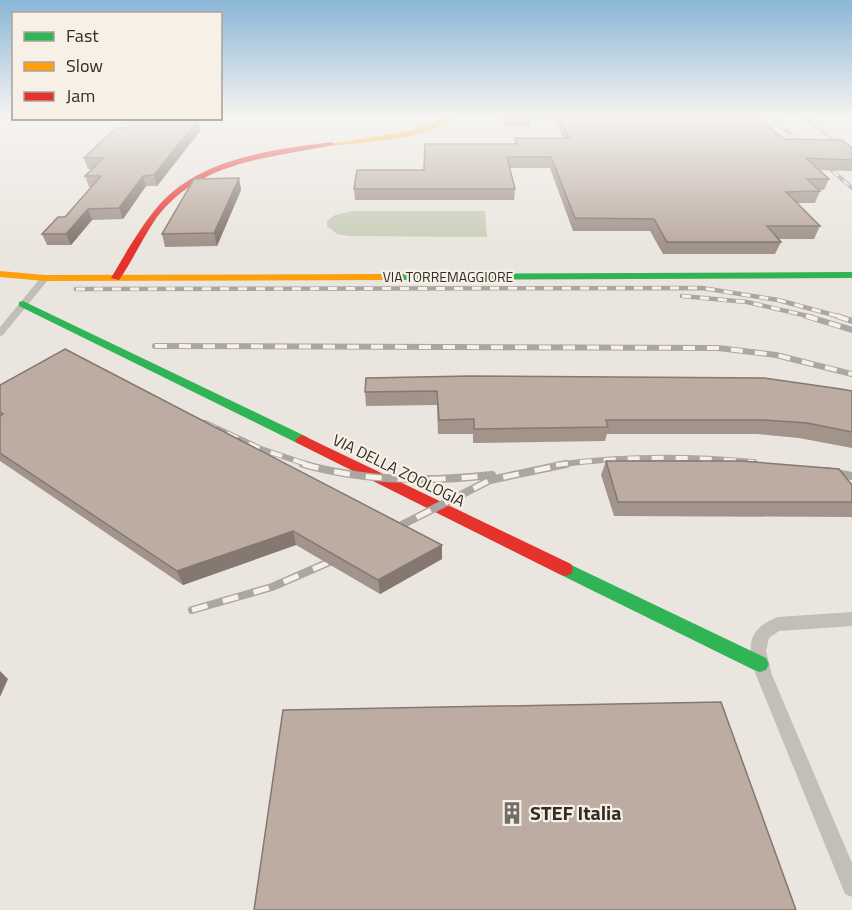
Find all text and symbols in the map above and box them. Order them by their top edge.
legend [12,12,222,120]
text: Fast [66,22,99,49]
text: Slow [66,52,103,79]
text: Jam [66,82,95,109]
street label: VIA TORREMAGGIORE [383,266,514,287]
street label: VIA DELLA ZOOLOGIA [329,427,470,513]
place label: STEF Italia [530,797,622,828]
building icon: STEF Italia [499,800,525,826]

